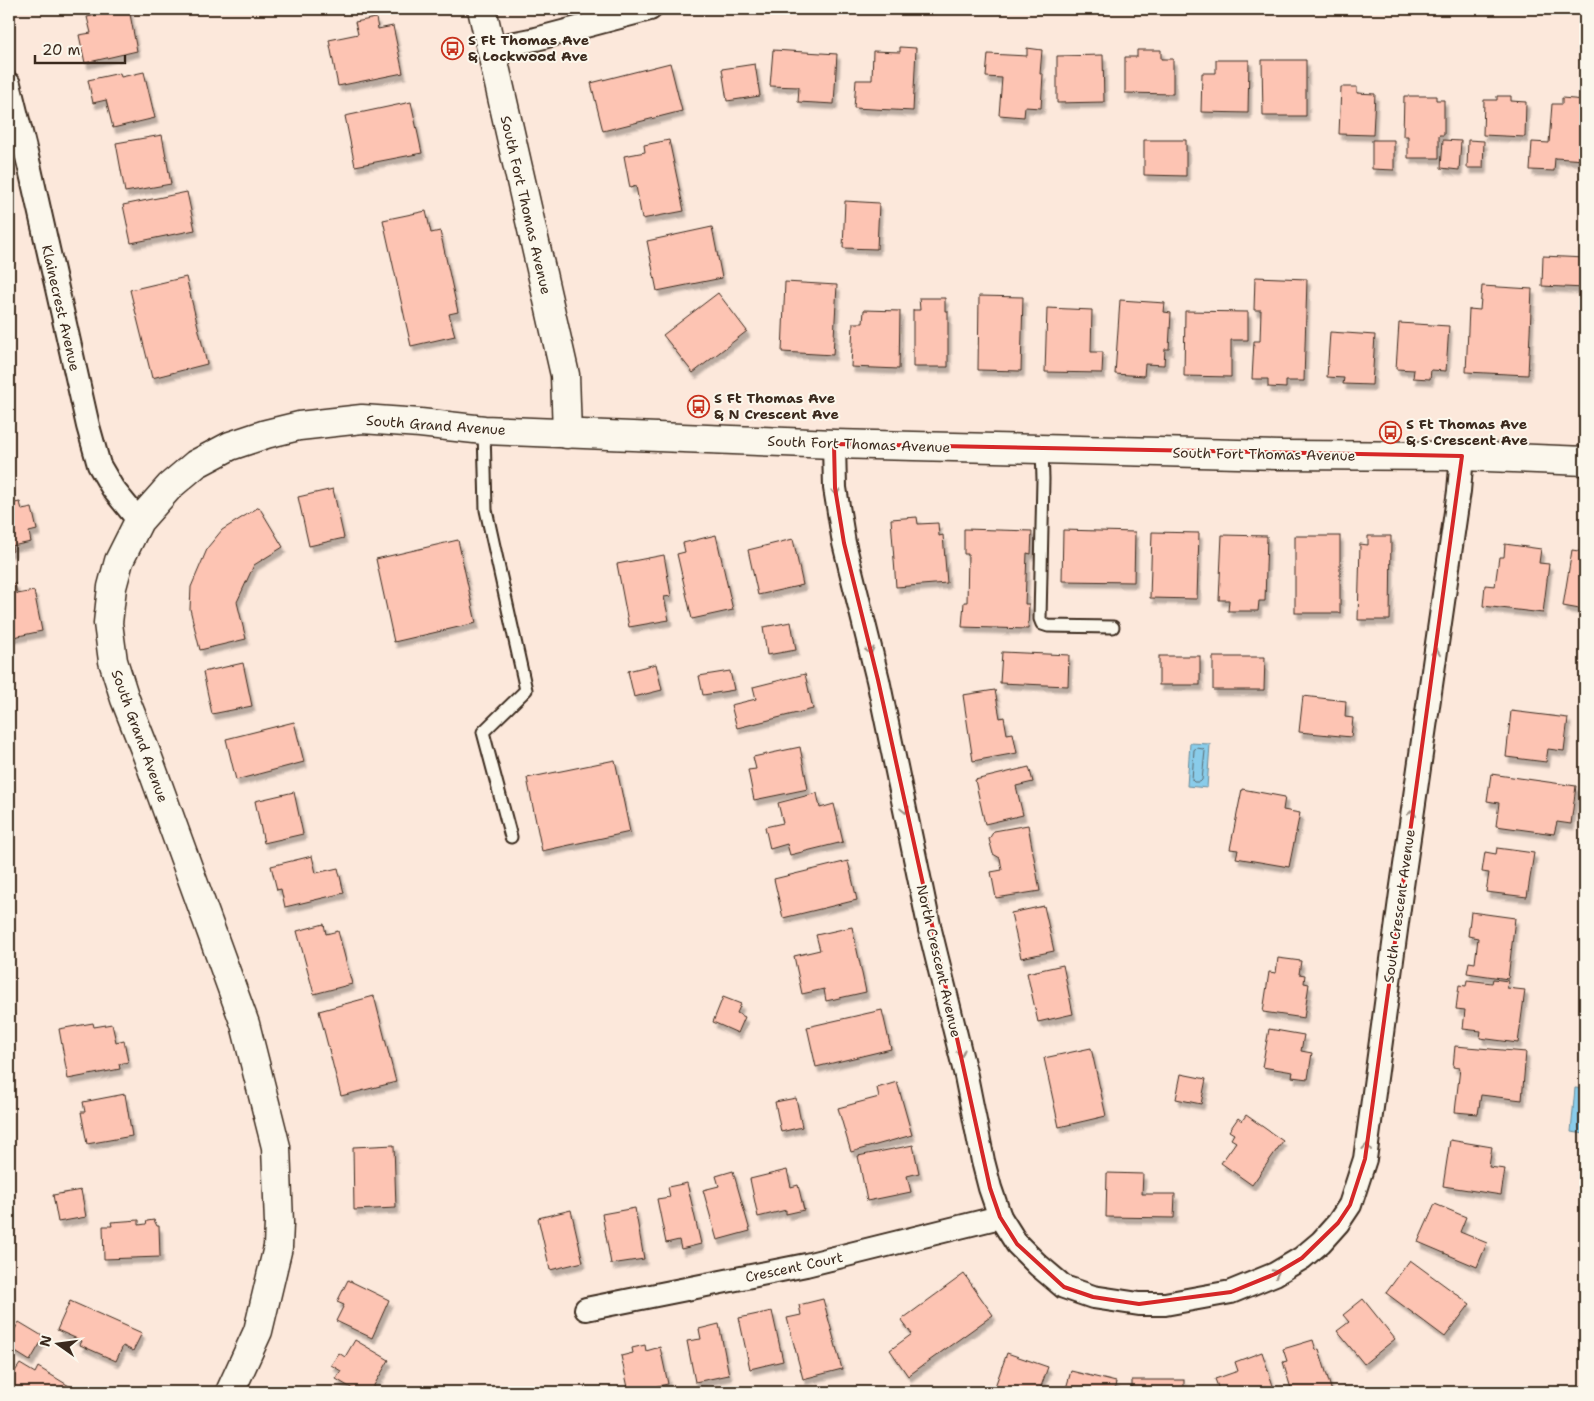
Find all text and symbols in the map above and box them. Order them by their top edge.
place label: S Ft Thomas Ave & Lockwood Ave [468,31,589,65]
scale bar [35,32,125,64]
bus stop icon: S Ft Thomas Ave & Lockwood Ave [440,36,464,60]
text: 20 m [42,40,81,60]
street label: South Fort Thomas Avenue [497,114,555,296]
street label: Klainecrest Avenue [38,243,84,373]
place label: S Ft Thomas Ave & N Crescent Ave [714,389,839,423]
bus stop icon: S Ft Thomas Ave & N Crescent Ave [686,394,710,418]
street label: South Grand Avenue [366,411,507,439]
place label: S Ft Thomas Ave & S Crescent Ave [1406,415,1528,449]
bus stop icon: S Ft Thomas Ave & S Crescent Ave [1378,420,1402,444]
street label: South Fort Thomas Avenue [767,432,951,456]
street label: South Fort Thomas Avenue [1172,443,1356,465]
one-way arrow [830,489,841,497]
one-way arrow [865,647,875,655]
one-way arrow [1430,648,1440,657]
street label: South Grand Avenue [108,667,172,805]
one-way arrow [899,805,910,814]
one-way arrow [1407,809,1417,817]
street label: South Crescent Avenue [1379,828,1419,984]
street label: North Crescent Avenue [913,883,965,1039]
one-way arrow [955,1049,966,1058]
one-way arrow [1361,1143,1372,1151]
street label: Crescent Court [744,1248,844,1286]
one-way arrow [1270,1269,1279,1279]
north arrow [32,1318,82,1368]
text: N [35,1333,55,1348]

